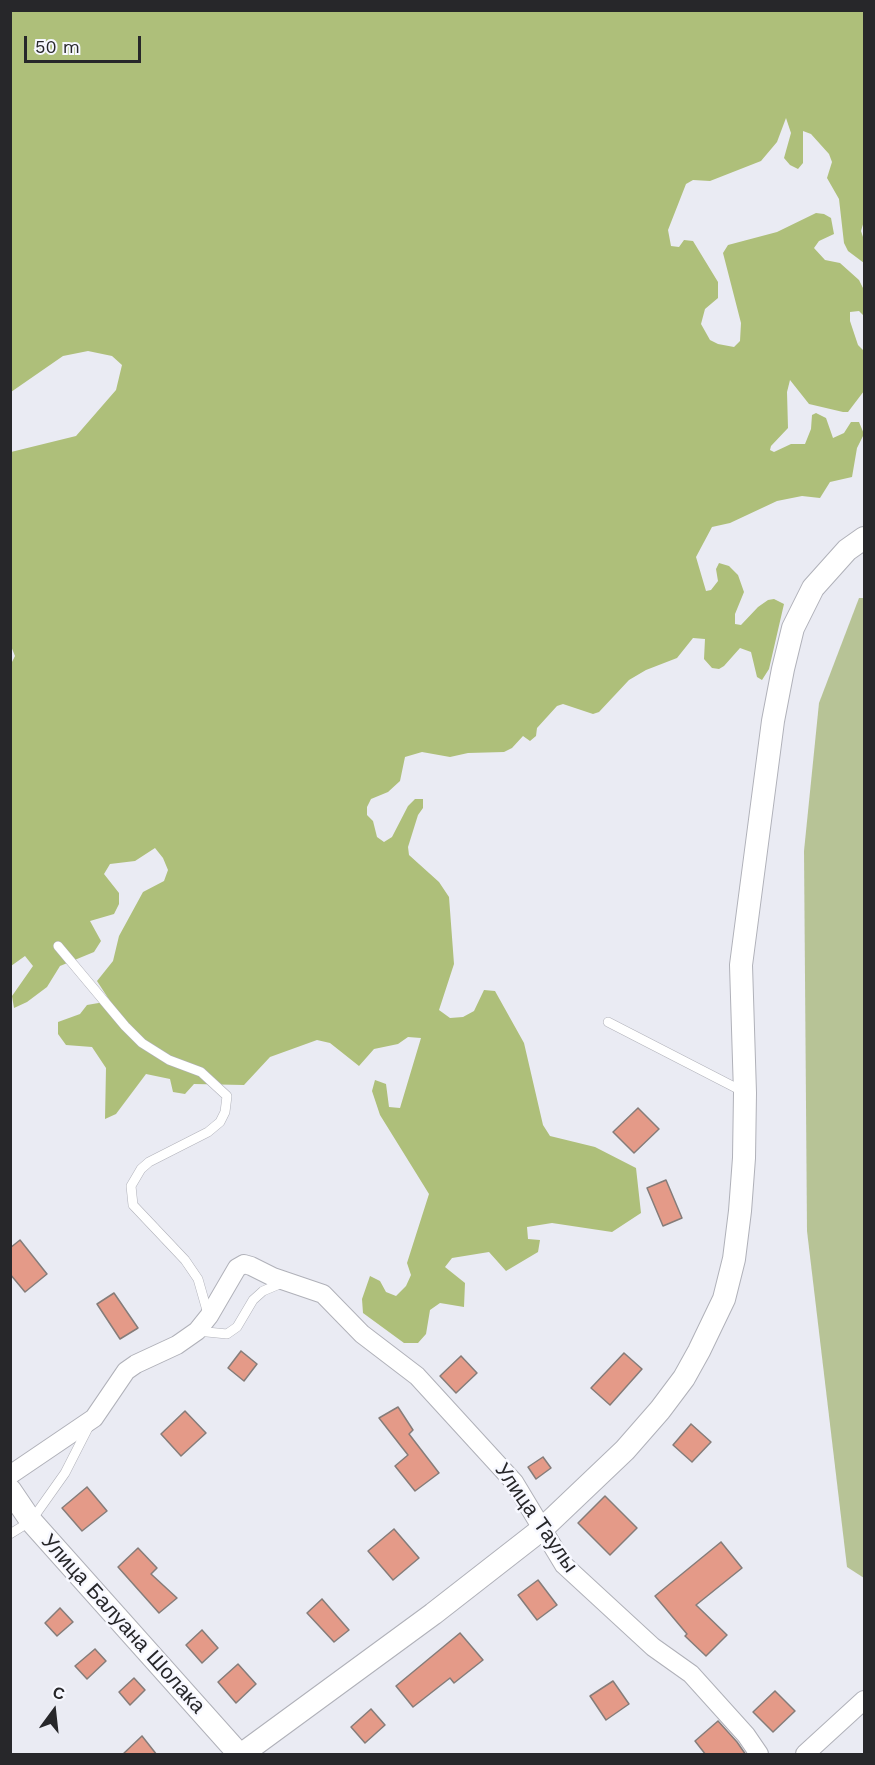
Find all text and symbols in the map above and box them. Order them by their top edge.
scale bar [27,24,144,62]
text: 50 m [35,36,80,57]
street label: Улица Таулы [489,1459,583,1577]
street label: Улица Балуана Шолака [36,1529,210,1719]
north arrow [24,1681,84,1741]
text: С [51,1682,67,1704]

